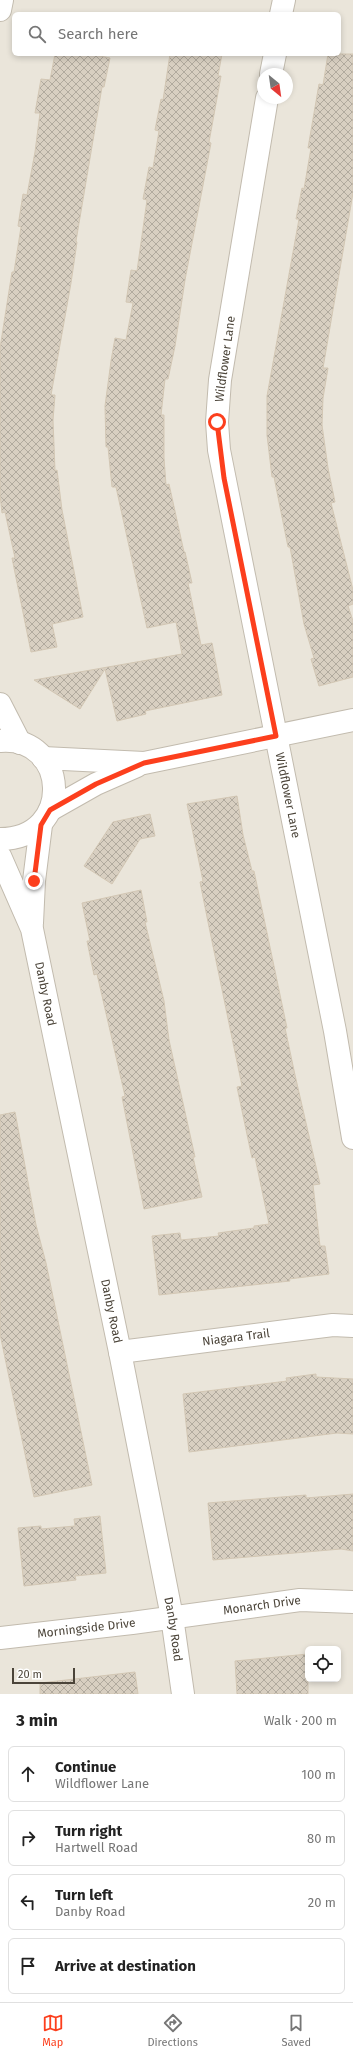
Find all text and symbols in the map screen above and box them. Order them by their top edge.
search box [12,12,341,56]
icon: search [26,23,48,45]
text: Search here [58,25,138,43]
north arrow [257,68,293,104]
street label: Wildflower Lane [212,315,238,403]
route start [208,413,226,431]
street label: Wildflower Lane [273,751,303,839]
route end [25,872,43,890]
street label: Danby Road [32,961,59,1027]
street label: Danby Road [98,1278,125,1344]
street label: Niagara Trail [201,1326,271,1349]
street label: Monarch Drive [222,1593,302,1617]
street label: Danby Road [161,1596,185,1662]
street label: Morningside Drive [37,1616,136,1641]
map controls [305,1646,341,1682]
button: locate [305,1646,341,1682]
scale bar [12,1666,75,1685]
text: 20 m [18,1668,42,1681]
text: 3 min [16,1710,58,1731]
text: Walk · 200 m [264,1713,337,1728]
text: Continue [55,1758,116,1776]
icon: ahead [17,1763,39,1785]
text: 100 m [301,1767,336,1782]
text: Wildflower Lane [55,1776,149,1791]
text: Turn right [55,1822,122,1840]
icon: right [17,1827,39,1849]
text: 80 m [307,1831,336,1846]
text: Hartwell Road [55,1840,138,1855]
text: Turn left [55,1886,113,1904]
icon: left [17,1891,39,1913]
text: 20 m [308,1895,336,1910]
text: Danby Road [55,1904,125,1919]
icon: arrive [17,1955,39,1977]
text: Arrive at destination [55,1957,196,1975]
tab: Map [42,2012,64,2049]
tab: Directions [147,2012,198,2049]
tab: Saved [281,2012,311,2049]

